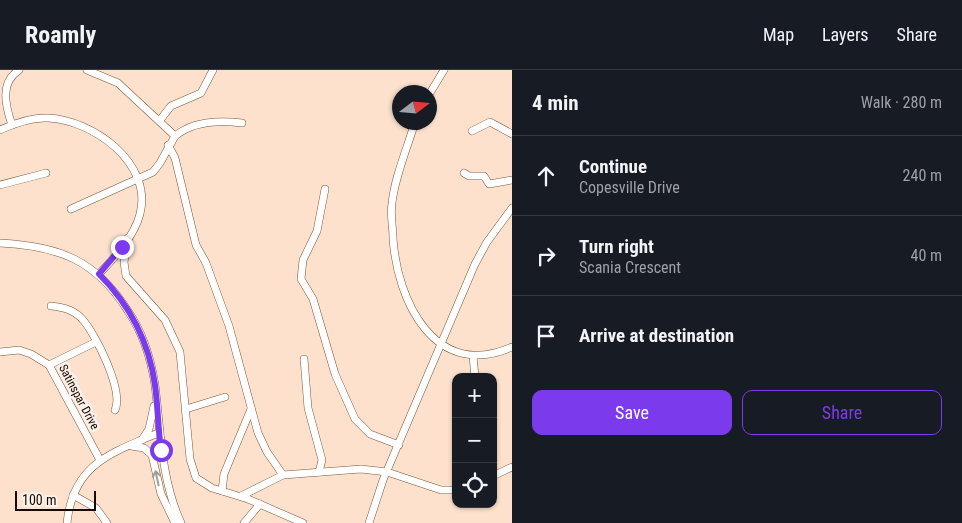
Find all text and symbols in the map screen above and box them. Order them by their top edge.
text: Roamly [25,21,96,49]
text: Map [763,24,794,45]
text: Layers [822,24,869,45]
text: Share [897,24,937,45]
north arrow [392,85,437,130]
text: 4 min [532,91,579,115]
text: Walk · 280 m [861,93,942,112]
text: Continue [579,155,647,178]
icon: ahead [532,162,560,190]
text: 240 m [903,166,942,185]
text: Copesville Drive [579,178,680,197]
text: Turn right [579,235,654,258]
route end [111,236,134,259]
icon: right [532,242,560,270]
text: 40 m [910,246,942,265]
text: Scania Crescent [579,258,681,277]
icon: arrive [532,322,560,350]
text: Arrive at destination [579,324,734,347]
street label: Satinspar Drive [56,362,102,432]
map controls [452,373,497,508]
button: + [452,373,497,418]
button: Save [532,390,732,435]
button: Share [742,390,942,435]
button: − [452,418,497,463]
route start [150,439,173,462]
button: locate [452,463,497,508]
one-way arrow [152,470,161,486]
scale bar [15,488,96,511]
text: 100 m [22,492,57,508]

